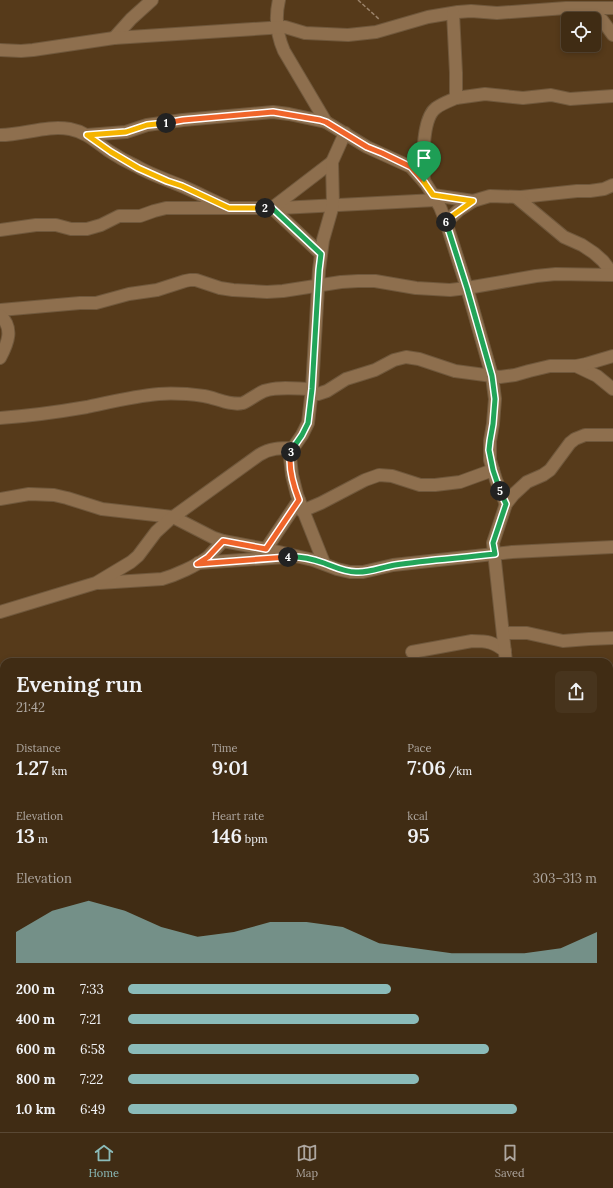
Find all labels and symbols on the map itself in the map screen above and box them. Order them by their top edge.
pin: 1 [156,113,176,133]
pin [407,141,441,182]
pin: 2 [255,198,275,218]
pin: 6 [436,212,456,232]
pin: 3 [281,442,301,462]
pin: 5 [490,481,510,501]
pin: 4 [278,547,298,567]

